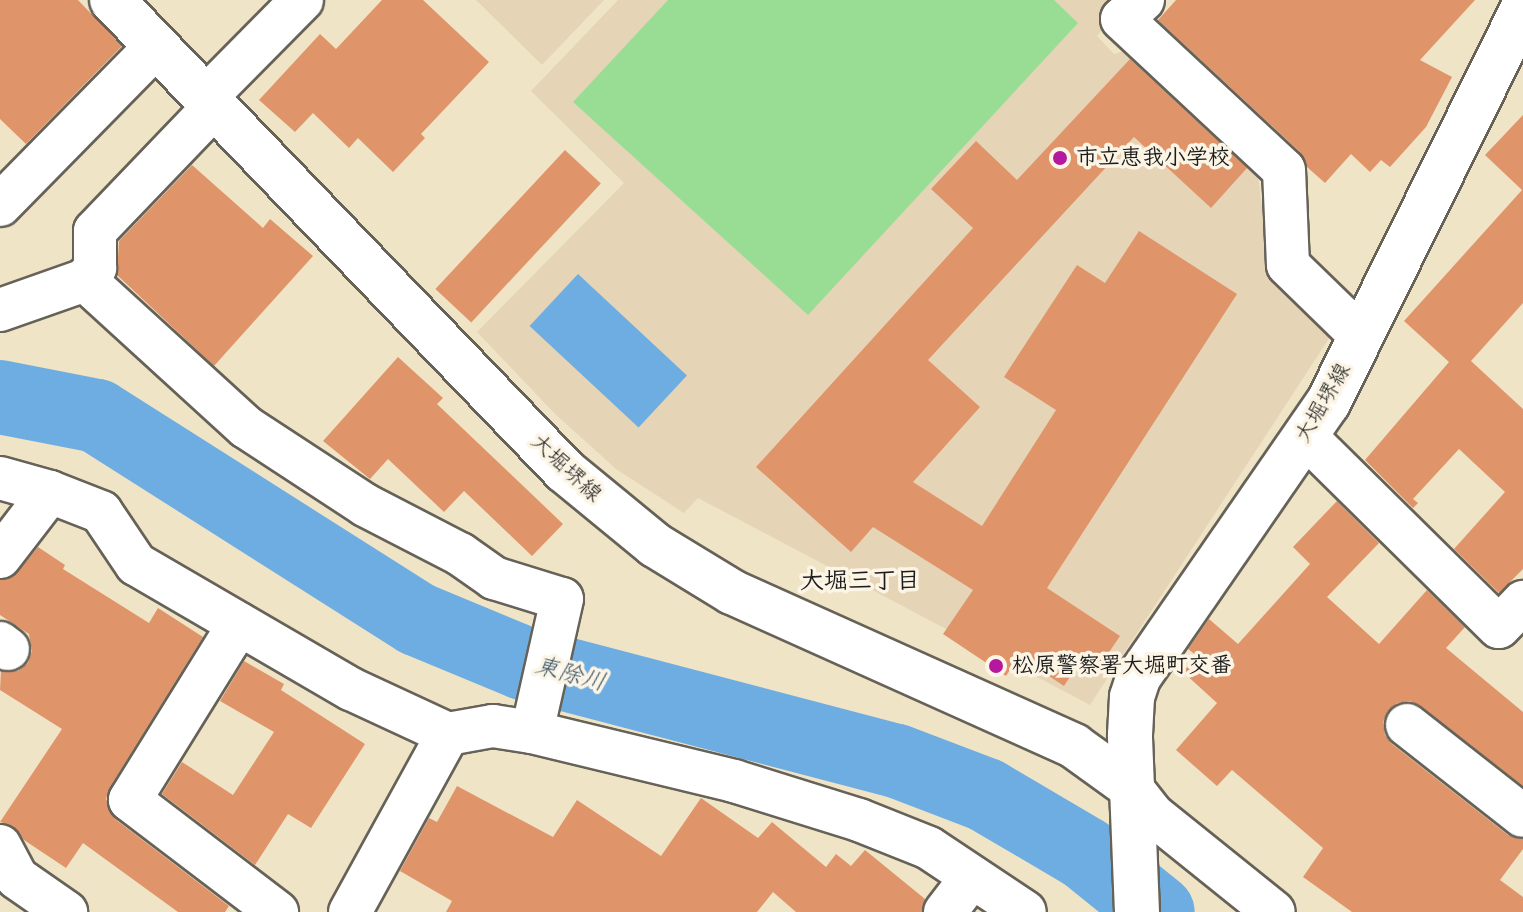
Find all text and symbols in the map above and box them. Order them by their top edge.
place label: 市立恵我小学校 [1076,145,1230,171]
marker: 市立恵我小学校 [1051,149,1069,167]
street label: 大堀堺線 [1290,358,1356,448]
street label: 大堀堺線 [525,428,607,508]
district label: 大堀三丁目 [800,568,920,596]
water label: 東除川 [531,652,609,698]
place label: 松原警察署大堀町交番 [1012,653,1232,679]
marker: 松原警察署大堀町交番 [987,657,1005,675]

